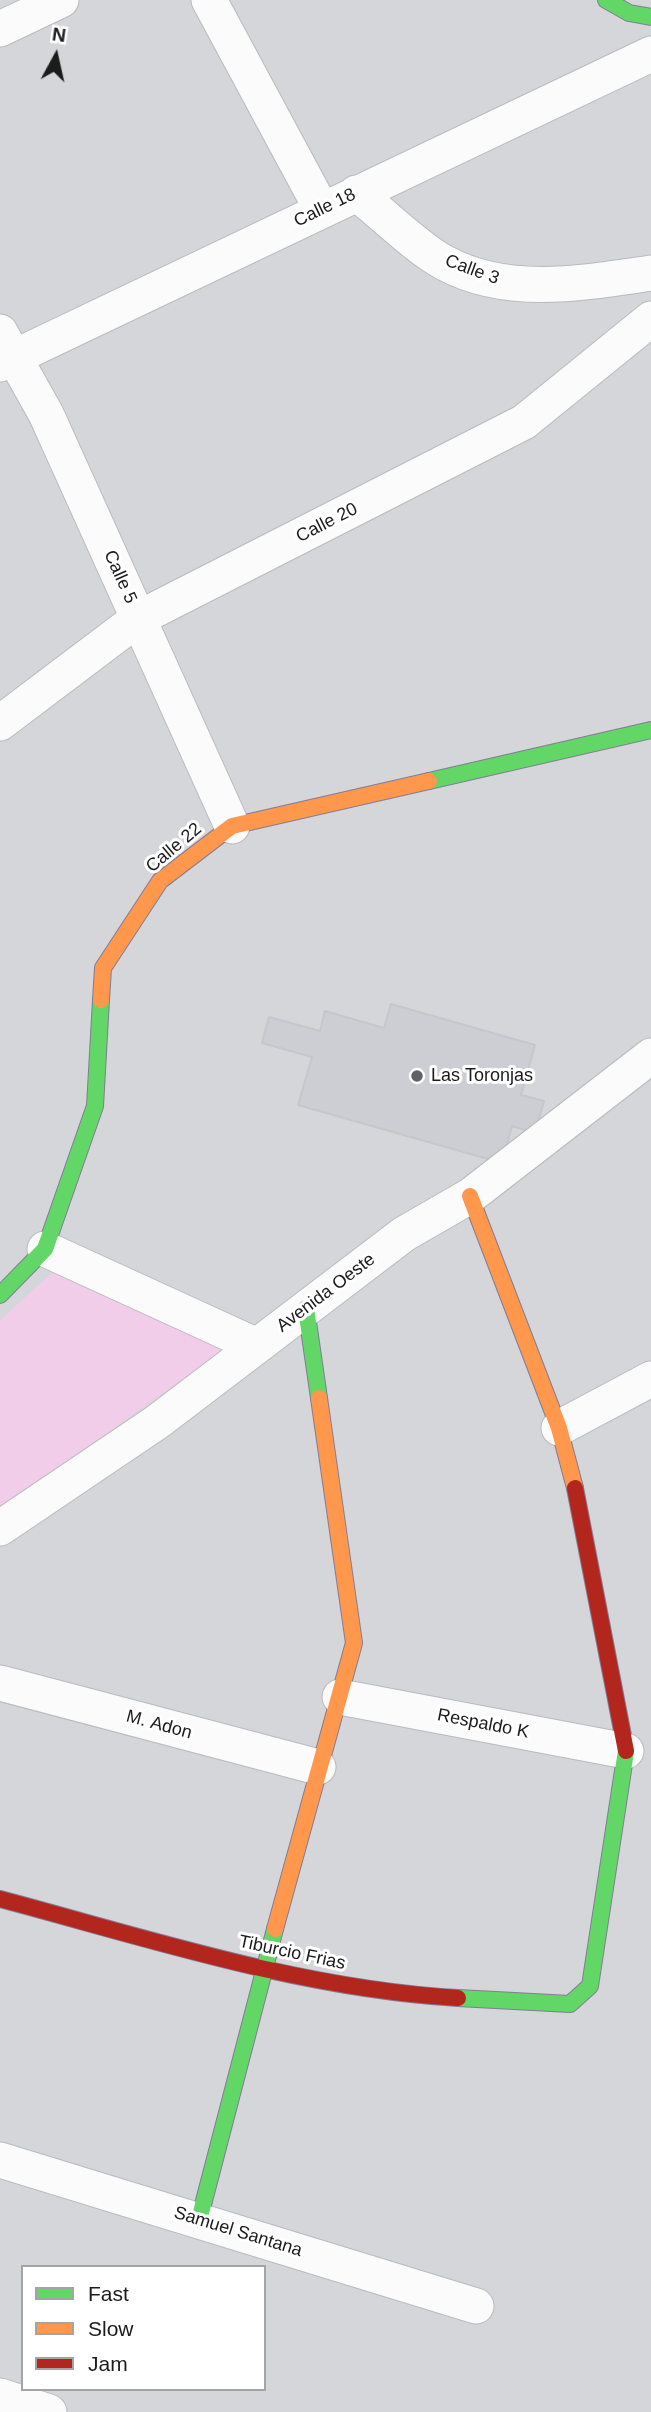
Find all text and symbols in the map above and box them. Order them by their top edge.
north arrow [21,21,91,91]
text: N [51,23,67,46]
street label: Calle 18 [291,184,359,232]
street label: Calle 3 [442,250,502,290]
street label: Calle 20 [293,498,361,548]
street label: Calle 5 [99,547,141,607]
street label: Calle 22 [142,819,206,877]
place label: Las Toronjas [431,1065,533,1087]
marker: Las Toronjas [409,1068,425,1084]
street label: Avenida Oeste [272,1249,380,1337]
street label: Respaldo K [435,1705,531,1743]
street label: M. Adon [124,1706,194,1744]
street label: Tiburcio Frias [237,1931,347,1975]
street label: Samuel Santana [171,2202,305,2262]
legend [21,2265,266,2391]
text: Fast [88,2282,129,2305]
text: Slow [88,2317,134,2340]
text: Jam [88,2352,128,2375]

